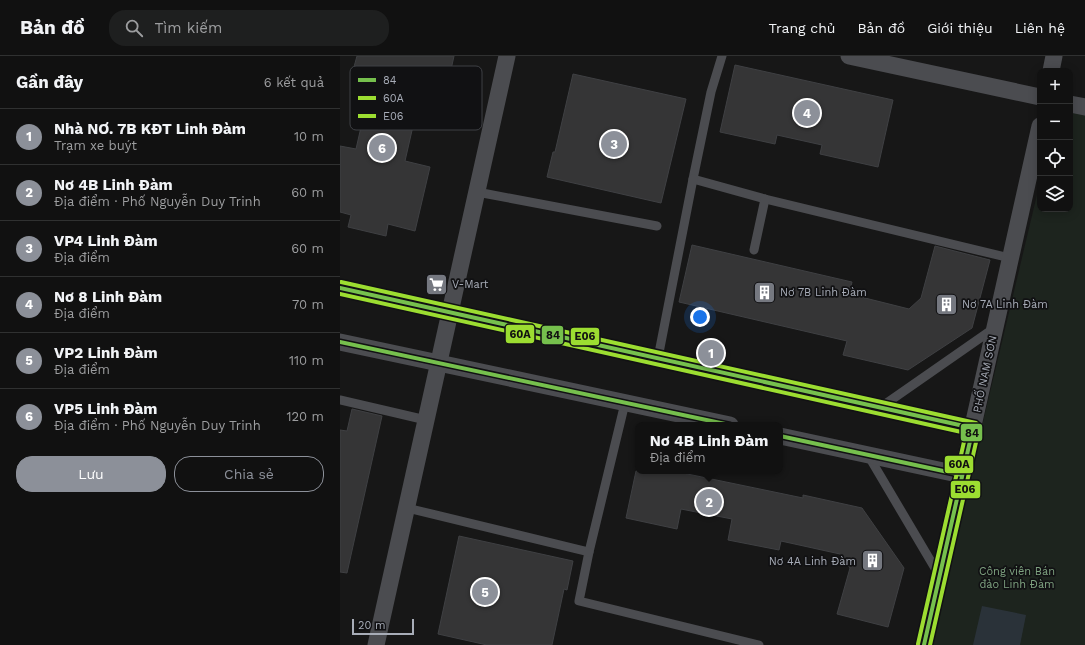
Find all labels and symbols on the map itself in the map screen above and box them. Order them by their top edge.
legend [350,66,482,130]
text: 84 [383,74,397,87]
text: 60A [383,92,404,105]
pin: 4 [794,98,820,128]
text: E06 [383,110,404,123]
pin: 3 [601,129,627,159]
pin: 6 [369,133,395,163]
supermarket icon: V-Mart [423,271,449,297]
place label: V-Mart [452,278,489,291]
building icon: Nơ 7B Linh Đàm [752,279,778,305]
place label: Nơ 7B Linh Đàm [780,286,867,299]
building icon: Nơ 7A Linh Đàm [933,291,959,317]
place label: Nơ 7A Linh Đàm [962,298,1048,311]
your location [690,307,710,327]
line badge: 60A [505,324,535,344]
line badge: 84 [541,325,564,345]
line badge: E06 [570,327,600,346]
text: 60A [509,328,531,341]
text: 84 [546,329,560,342]
text: E06 [575,330,596,343]
street label: PHỐ NAM SƠN [969,334,1000,414]
pin: 1 [698,338,724,368]
line badge: 84 [960,423,983,442]
text: 84 [965,427,979,440]
line badge: 60A [944,455,974,474]
text: 60A [948,458,970,471]
line badge: E06 [950,480,981,499]
text: E06 [955,483,976,496]
pin: 2 [696,487,722,517]
building icon: Nơ 4A Linh Đàm [859,548,885,574]
place label: Nơ 4A Linh Đàm [769,555,856,568]
park label: Công viên Bán đảo Linh Đàm [979,565,1055,591]
pin: 5 [472,577,498,607]
scale bar [352,617,414,636]

